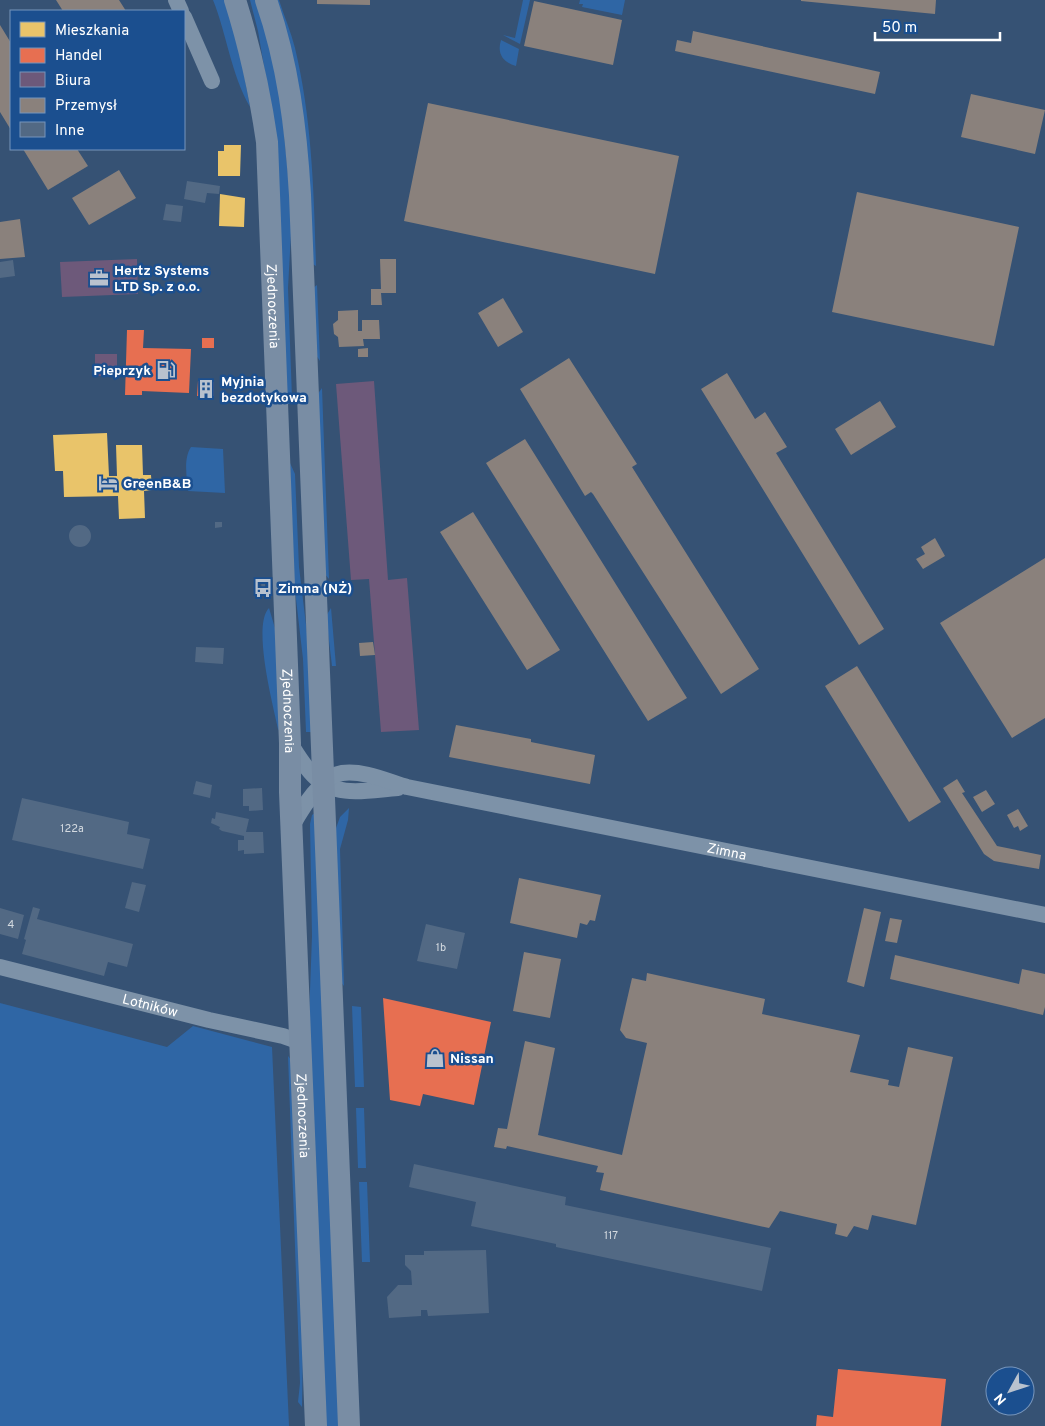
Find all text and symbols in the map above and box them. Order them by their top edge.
legend [10,10,185,150]
scale bar [875,10,1000,42]
text: 50 m [882,19,917,38]
text: Mieszkania [55,22,129,41]
text: Handel [55,47,102,66]
text: Biura [55,72,91,91]
text: Przemysł [55,97,117,116]
text: Inne [55,122,85,141]
place label: Hertz Systems LTD Sp. z o.o. [114,263,209,296]
street label: Zjednoczenia [262,264,282,349]
office icon: Hertz Systems LTD Sp. z o.o. [88,267,110,289]
fuel station icon: Pieprzyk [155,359,177,381]
place label: Pieprzyk [93,363,151,380]
place label: Myjnia bezdotykowa [221,374,307,407]
building icon: Myjnia bezdotykowa [195,378,217,400]
hotel icon: GreenB&B [97,472,119,494]
place label: GreenB&B [123,476,191,493]
bus stop icon: Zimna (NŻ) [252,577,274,599]
place label: Zimna (NŻ) [278,581,352,598]
street label: Zjednoczenia [277,668,297,753]
house number: 122a [60,822,84,836]
street label: Zimna [705,840,748,865]
house number: 4 [8,918,15,932]
house number: 1b [436,941,446,955]
street label: Lotników [120,991,179,1022]
shop icon: Nissan [424,1047,446,1069]
place label: Nissan [450,1051,494,1068]
street label: Zjednoczenia [292,1073,312,1158]
house number: 117 [604,1229,618,1243]
north arrow [985,1366,1035,1416]
text: N [991,1389,1011,1408]

